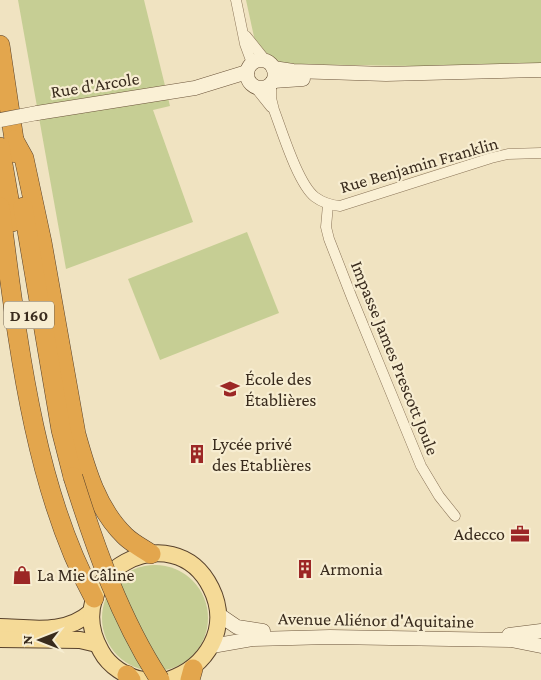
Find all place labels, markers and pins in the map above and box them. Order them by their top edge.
place label: École des Établières [245,369,316,410]
school or university icon: École des Établières [219,378,241,400]
place label: Lycée privé des Etablières [212,434,311,475]
building icon: Lycée privé des Etablières [186,443,208,465]
office icon: Adecco [509,523,531,545]
place label: Adecco [454,524,505,544]
building icon: Armonia [294,558,316,580]
place label: Armonia [320,559,383,579]
shop icon: La Mie Câline [11,564,33,586]
place label: La Mie Câline [37,565,135,585]

